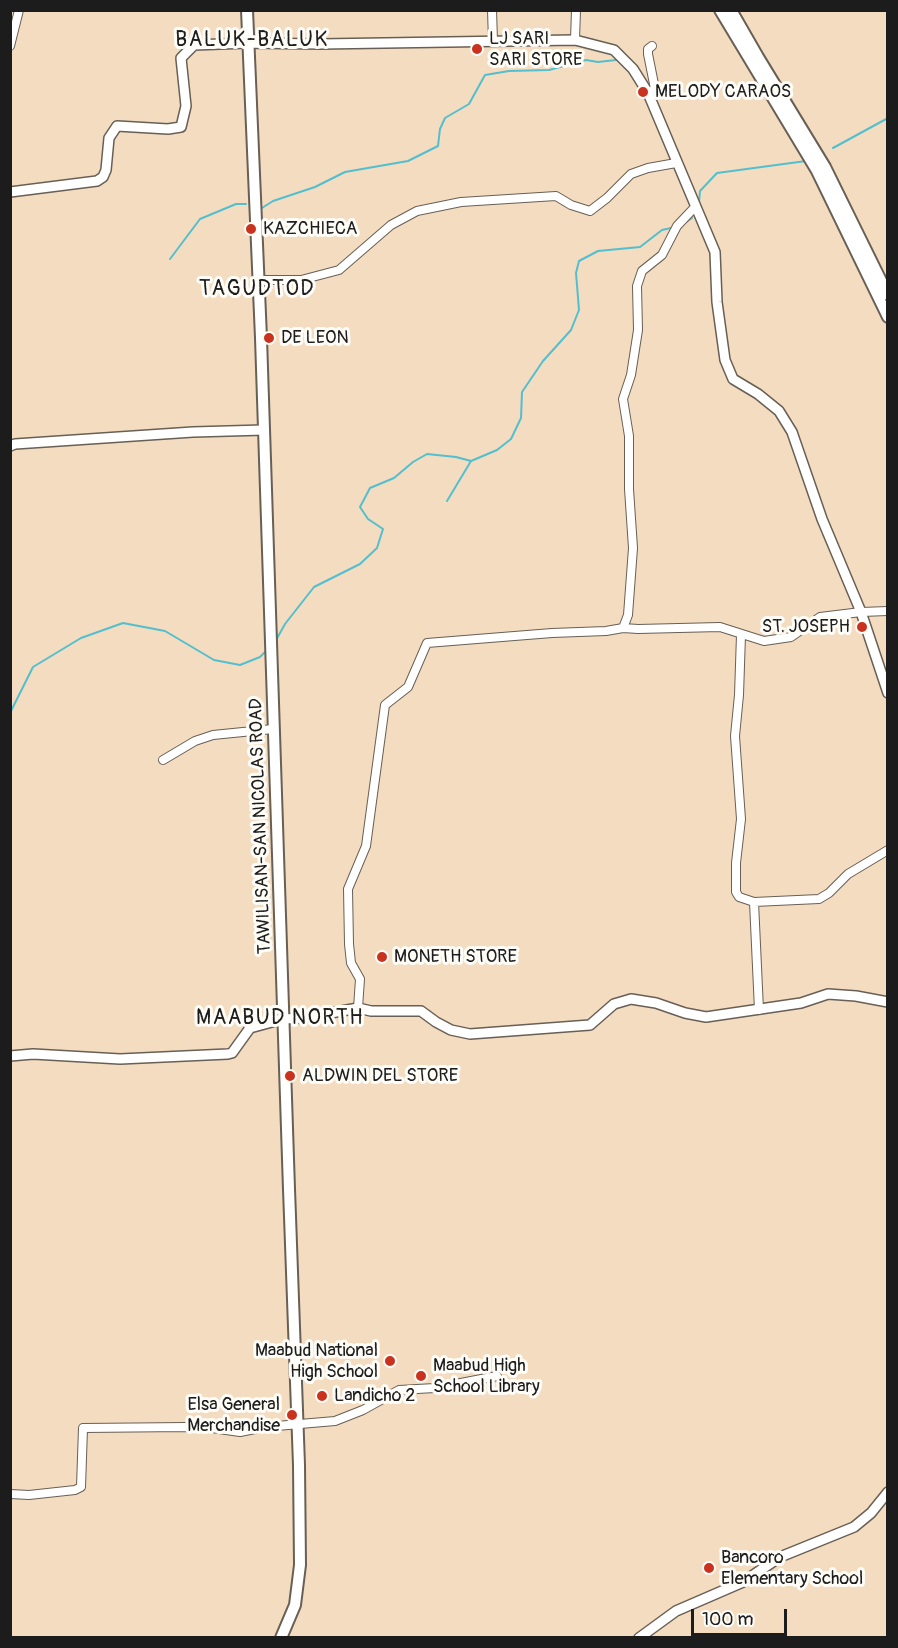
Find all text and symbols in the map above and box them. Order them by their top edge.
district label: BALUK-BALUK [175,28,329,54]
place label: LJ SARI SARI STORE [489,28,582,70]
marker: LJ SARI SARI STORE [470,42,484,56]
place label: MELODY CARAOS [655,81,791,103]
marker: MELODY CARAOS [636,85,650,99]
place label: KAZCHIECA [263,218,358,240]
marker: KAZCHIECA [244,222,258,236]
district label: TAGUDTOD [199,277,315,303]
place label: DE LEON [281,327,349,349]
marker: DE LEON [262,331,276,345]
place label: ST. JOSEPH [762,616,850,638]
marker: ST. JOSEPH [855,620,869,634]
street label: TAWILISAN-SAN NICOLAS ROAD [246,698,276,954]
place label: MONETH STORE [394,946,517,968]
marker: MONETH STORE [375,950,389,964]
district label: MAABUD NORTH [196,1006,364,1032]
place label: ALDWIN DEL STORE [302,1065,458,1087]
marker: ALDWIN DEL STORE [283,1069,297,1083]
place label: Maabud National High School [255,1340,378,1382]
marker: Maabud National High School [383,1354,397,1368]
place label: Maabud High School Library [433,1355,540,1398]
marker: Maabud High School Library [414,1369,428,1383]
place label: Landicho 2 [334,1385,415,1407]
marker: Landicho 2 [315,1389,329,1403]
place label: Elsa General Merchandise [187,1394,280,1436]
marker: Elsa General Merchandise [285,1408,299,1422]
place label: Bancoro Elementary School [721,1547,863,1590]
marker: Bancoro Elementary School [702,1561,716,1575]
scale bar [694,1597,790,1635]
text: 100 m [702,1608,754,1631]

